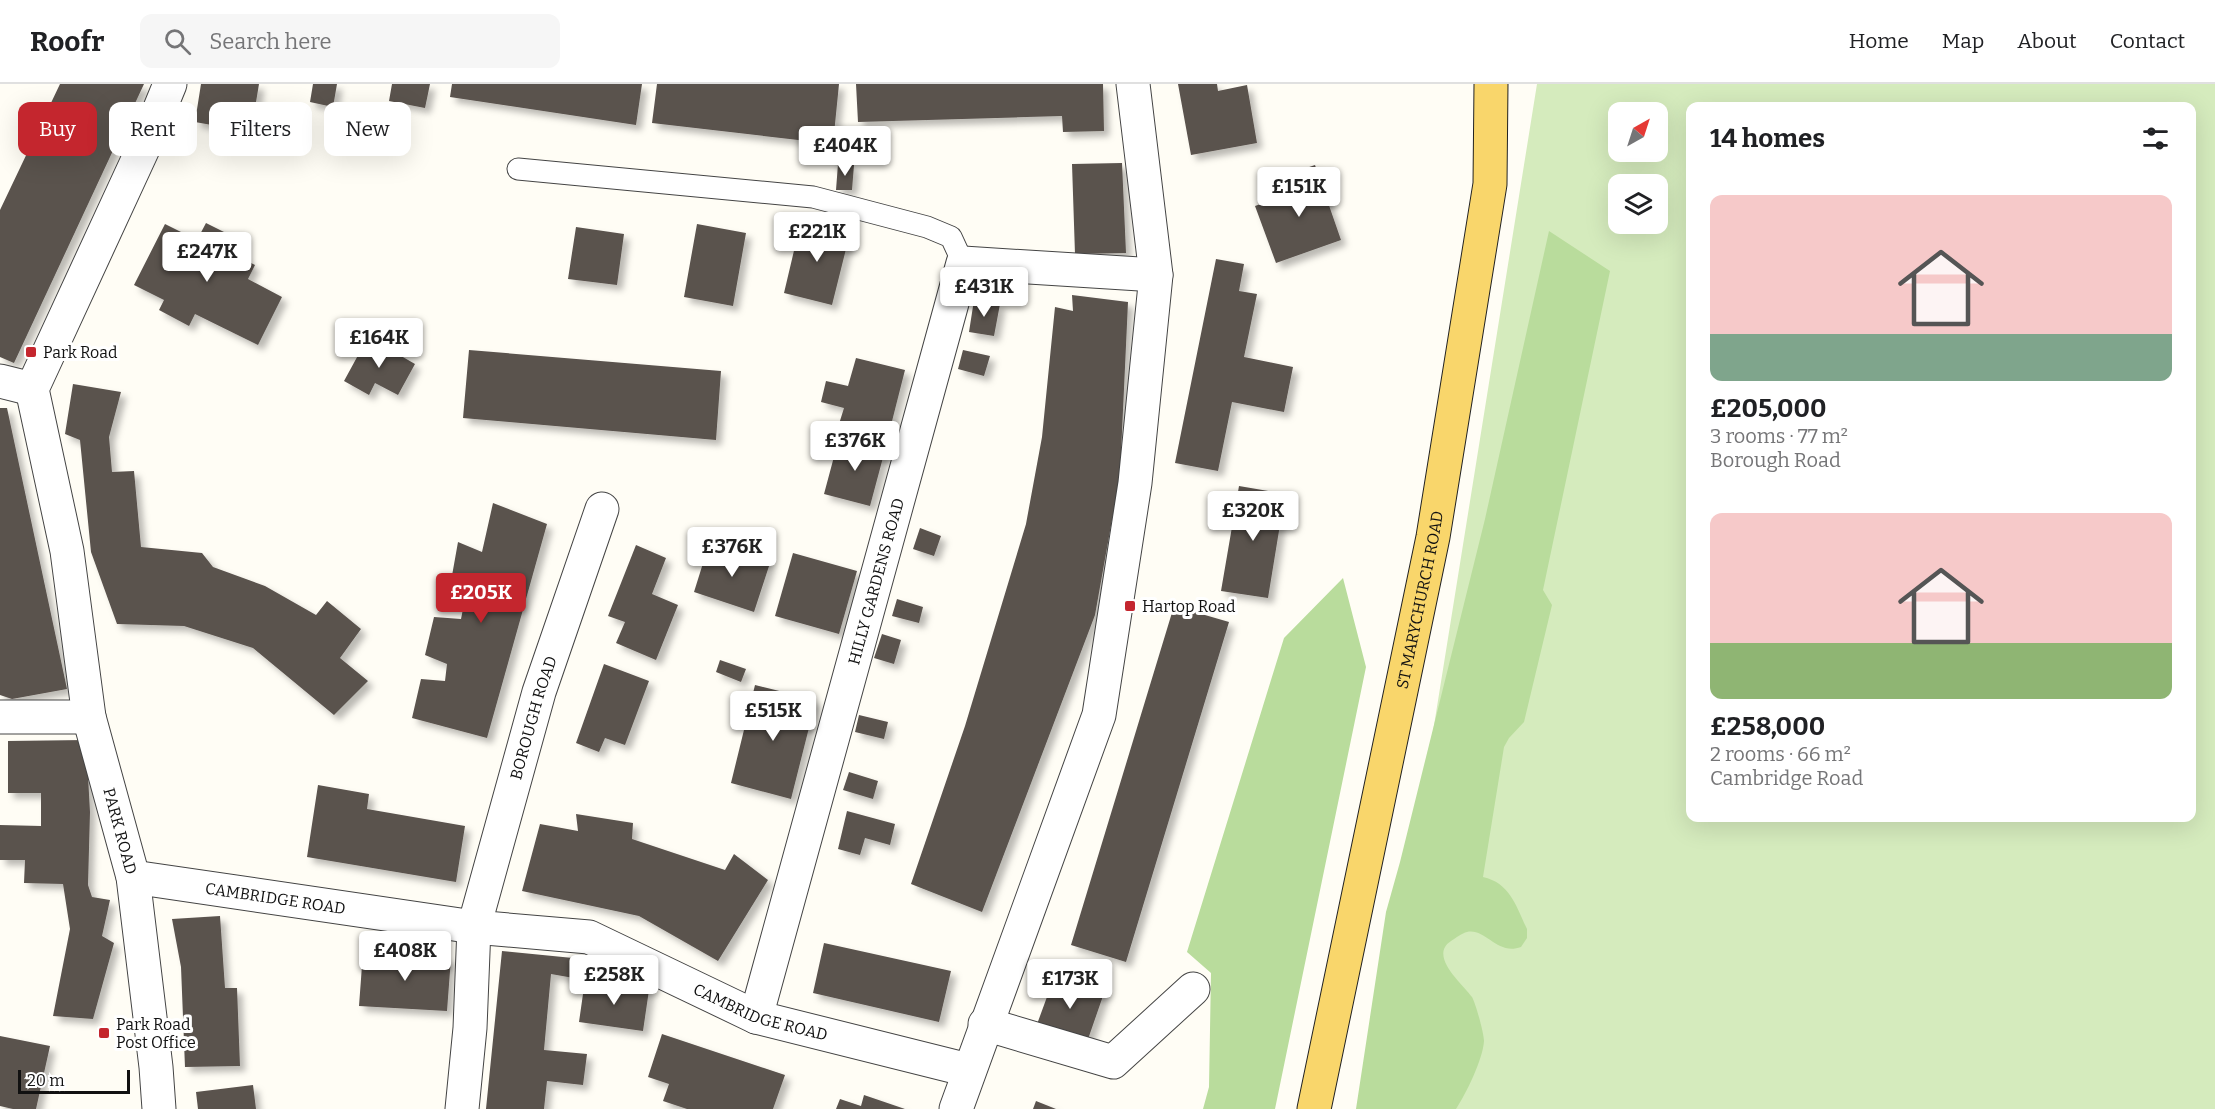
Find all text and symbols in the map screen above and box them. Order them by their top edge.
search box [140,14,560,68]
text: Roofr [30,25,104,58]
icon: search [161,25,194,58]
text: Search here [209,28,331,55]
text: Home [1849,28,1909,54]
text: Map [1942,28,1984,54]
text: About [2017,28,2077,54]
text: Contact [2110,28,2185,54]
chip: Buy [18,102,97,156]
chip: Rent [109,102,197,156]
chip: Filters [209,102,312,156]
chip: New [324,102,411,156]
north arrow [1608,102,1668,162]
map controls [1608,102,1668,234]
icon: filters [2139,122,2172,155]
text: 14 homes [1710,123,1825,154]
pin: £404K [803,126,887,177]
text: £404K [813,133,877,157]
pin: £151K [1257,167,1341,218]
text: £151K [1271,174,1327,198]
button: layers [1608,174,1668,234]
pin: £221K [775,212,859,263]
text: £221K [788,219,846,243]
pin: £247K [165,232,249,283]
icon: home [1887,234,1995,342]
text: £247K [176,239,238,263]
pin: £431K [942,267,1026,318]
text: £431K [954,274,1014,298]
pin: £164K [337,318,421,369]
text: £164K [349,325,409,349]
place label: Park Road [43,343,118,362]
marker: Park Road [24,345,38,359]
text: £205,000 [1710,393,1827,424]
pin: £376K [813,421,897,472]
text: 3 rooms · 77 m² [1710,424,1848,448]
text: £376K [824,428,886,452]
text: Borough Road [1710,448,1841,472]
pin: £320K [1211,491,1295,542]
street label: HILLY GARDENS ROAD [844,496,908,667]
text: £320K [1222,498,1284,522]
street label: ST MARYCHURCH ROAD [1392,510,1447,690]
pin: £376K [690,527,774,578]
text: £376K [701,534,763,558]
icon: home [1887,552,1995,660]
pin: £205K [439,573,523,624]
text: £205K [450,580,512,604]
place label: Hartop Road [1142,597,1236,616]
marker: Hartop Road [1123,599,1137,613]
street label: BOROUGH ROAD [506,653,560,782]
pin: £515K [731,691,815,742]
text: £515K [744,698,802,722]
text: £258,000 [1710,711,1825,742]
text: 2 rooms · 66 m² [1710,742,1851,766]
text: Cambridge Road [1710,766,1863,790]
street label: PARK ROAD [99,786,141,876]
street label: CAMBRIDGE ROAD [204,878,347,918]
pin: £408K [363,931,447,982]
text: £408K [373,938,437,962]
pin: £258K [572,955,656,1006]
pin: £173K [1028,959,1112,1010]
text: £258K [583,962,645,986]
text: £173K [1041,966,1099,990]
street label: CAMBRIDGE ROAD [691,979,830,1044]
place label: Park Road Post Office [116,1015,196,1052]
marker: Park Road Post Office [97,1026,111,1040]
scale bar [18,1067,130,1094]
text: 20 m [27,1071,64,1090]

